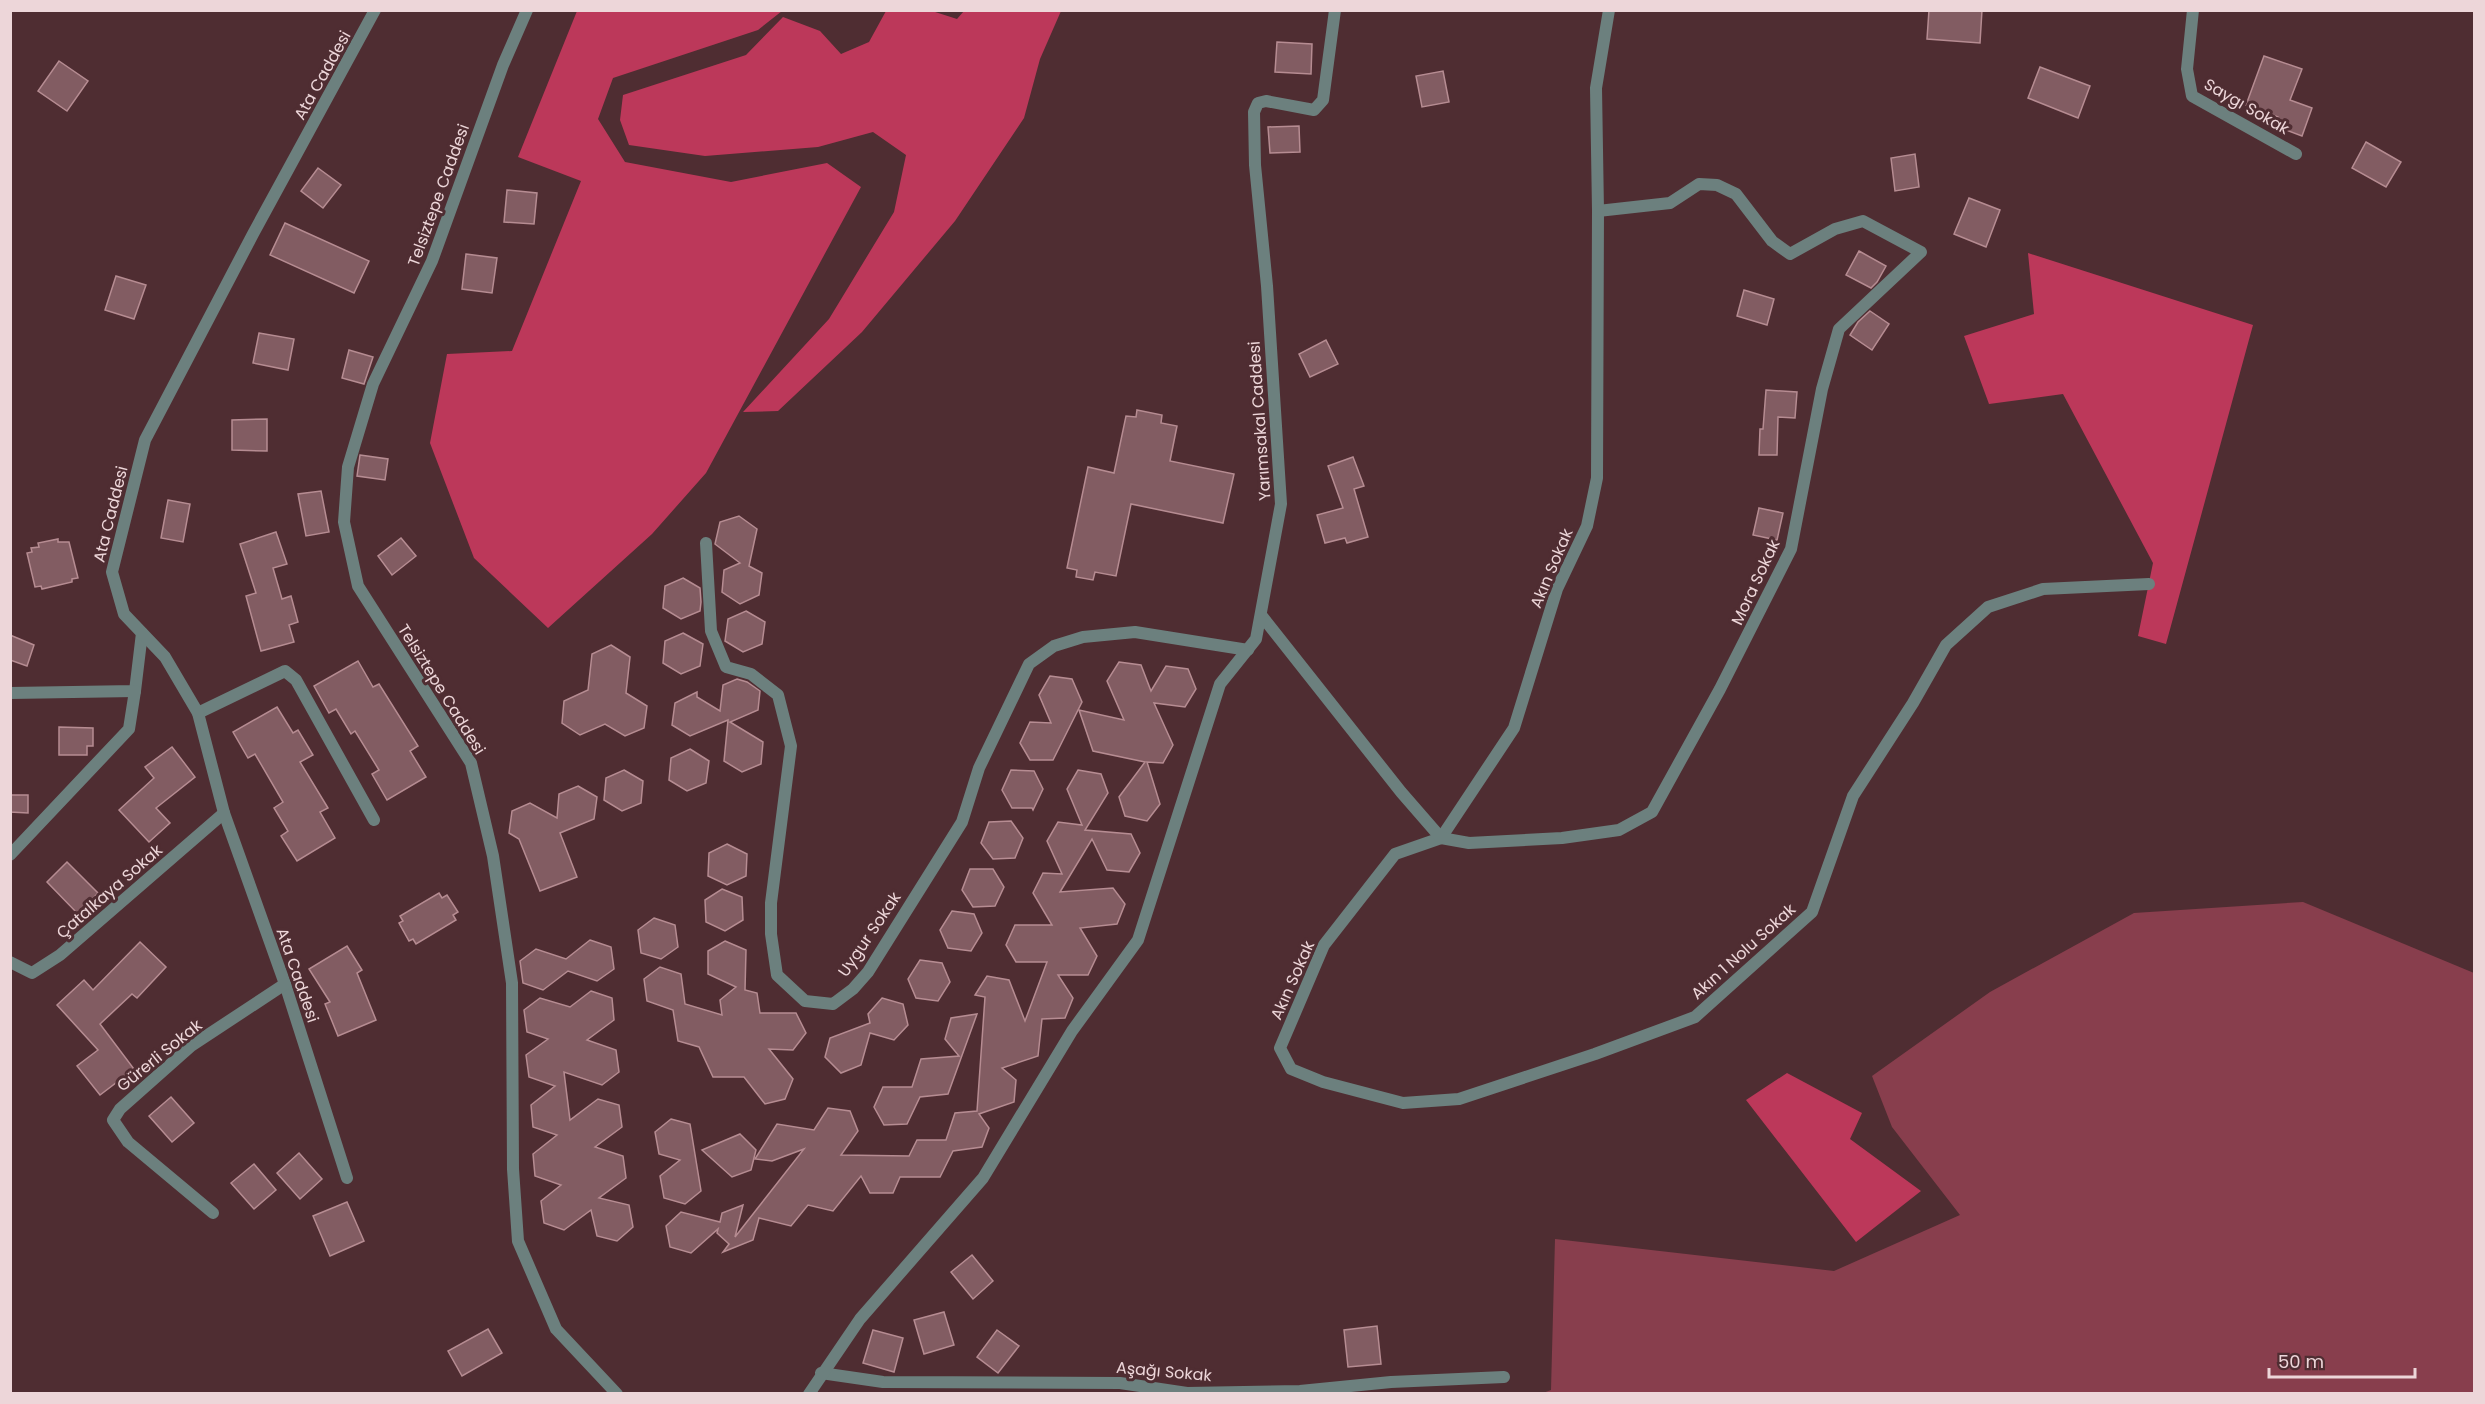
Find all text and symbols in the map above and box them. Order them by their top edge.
street label: Ata Caddesi [288,26,356,124]
street label: Saygı Sokak [2200,73,2294,141]
street label: Telsiztepe Caddesi [402,121,475,270]
street label: Yarımsakal Caddesi [1242,340,1277,502]
street label: Ata Caddesi [87,463,134,565]
street label: Akın Sokak [1524,524,1579,612]
street label: Mora Sokak [1726,535,1786,629]
street label: Telsiztepe Caddesi [392,620,491,759]
street label: Çatalkaya Sokak [51,838,168,944]
street label: Uygur Sokak [832,887,907,981]
street label: Akın 1 Nolu Sokak [1686,898,1801,1005]
street label: Ata Caddesi [271,925,324,1026]
street label: Akın Sokak [1265,936,1320,1023]
street label: Gürerli Sokak [112,1013,207,1097]
scale bar [2269,1341,2414,1379]
text: 50 m [2278,1349,2324,1374]
street label: Aşağı Sokak [1115,1356,1213,1387]

